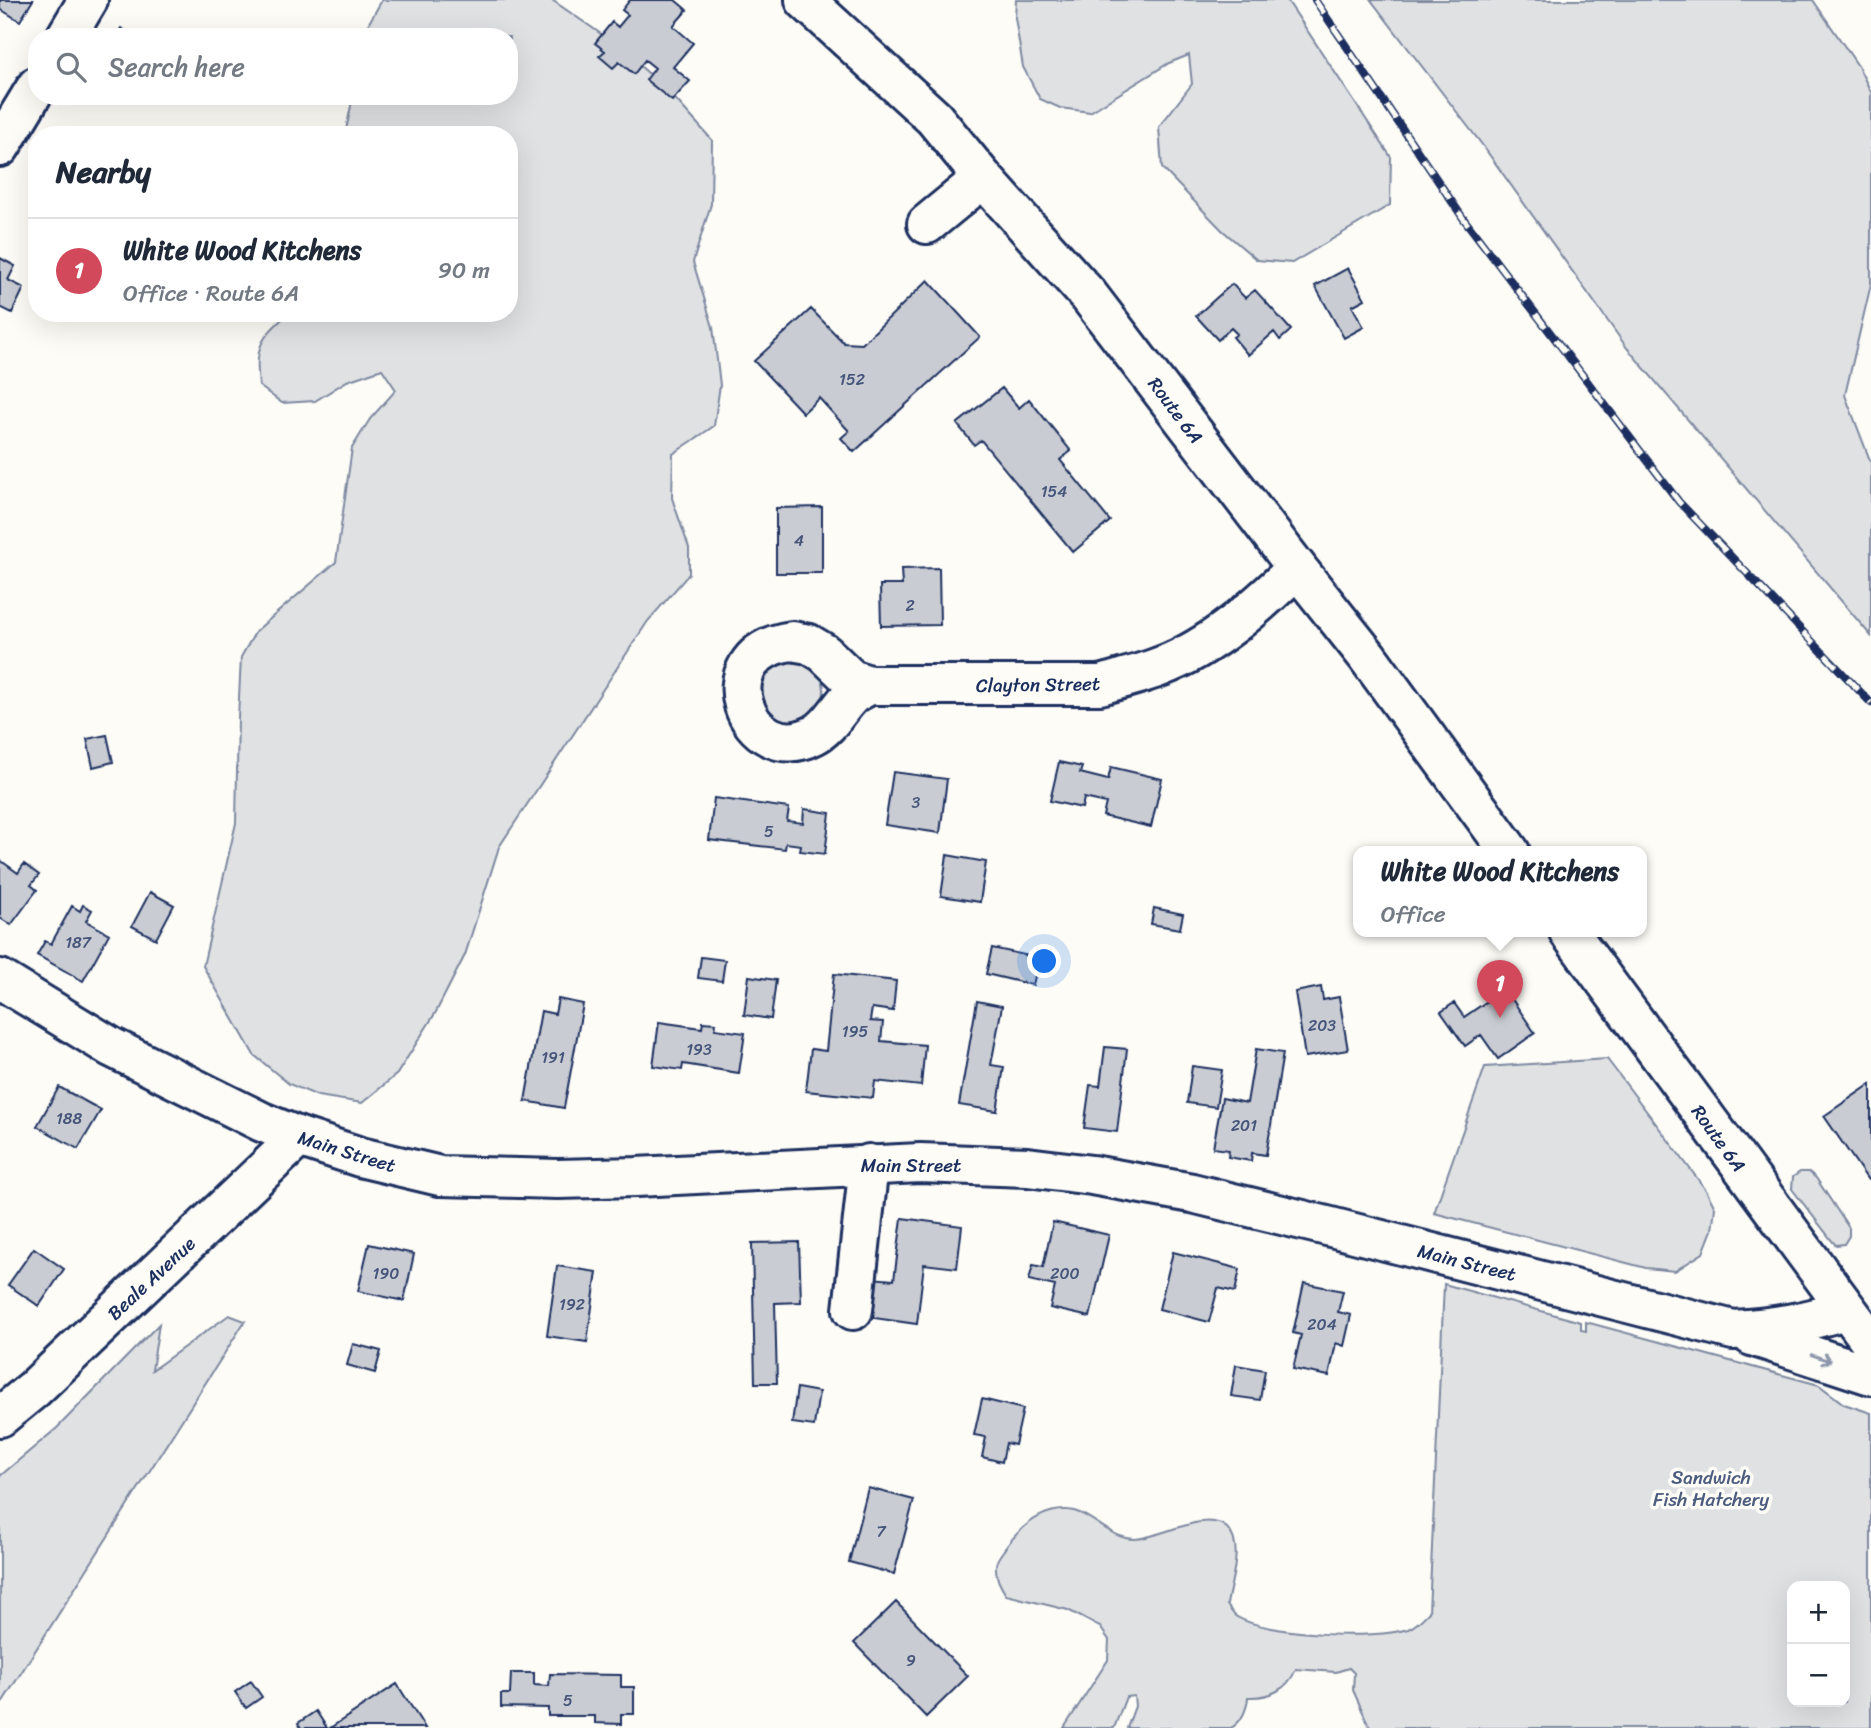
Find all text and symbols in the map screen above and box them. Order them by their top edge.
search box [28,28,518,105]
text: Search here [108,44,245,90]
icon: search [52,48,90,86]
text: Nearby [56,145,151,199]
text: White Wood Kitchens [123,227,362,273]
text: 1 [74,250,84,291]
text: 90 m [438,250,490,291]
text: Office · Route 6A [123,273,299,314]
house number: 152 [839,365,865,394]
street label: Route 6A [1139,370,1212,451]
house number: 154 [1041,477,1067,506]
house number: 4 [794,526,804,555]
house number: 2 [905,591,915,620]
street label: Clayton Street [976,667,1100,702]
house number: 3 [912,788,921,817]
house number: 5 [764,817,774,846]
popup [1353,846,1647,937]
text: White Wood Kitchens [1381,848,1619,894]
text: Office [1381,894,1446,935]
house number: 187 [65,928,92,957]
your location [1027,944,1061,978]
pin: 1 [1477,960,1523,1018]
house number: 203 [1308,1011,1336,1040]
house number: 195 [842,1017,868,1046]
house number: 193 [686,1035,712,1064]
house number: 191 [541,1043,565,1072]
street label: Route 6A [1683,1097,1755,1179]
house number: 188 [56,1104,82,1133]
house number: 201 [1231,1111,1257,1140]
street label: Main Street [294,1121,400,1182]
street label: Main Street [861,1149,961,1182]
street label: Beale Avenue [99,1228,203,1328]
street label: Main Street [1414,1234,1520,1291]
house number: 190 [373,1259,399,1288]
house number: 200 [1050,1259,1080,1288]
house number: 192 [559,1290,585,1319]
house number: 204 [1307,1310,1337,1339]
one-way arrow [1810,1353,1832,1365]
park label: Sandwich Fish Hatchery [1653,1461,1769,1516]
house number: 7 [876,1517,886,1546]
map controls [1787,1581,1850,1707]
button: + [1787,1581,1850,1644]
button: − [1787,1644,1850,1707]
house number: 9 [906,1646,916,1675]
house number: 5 [563,1686,573,1715]

